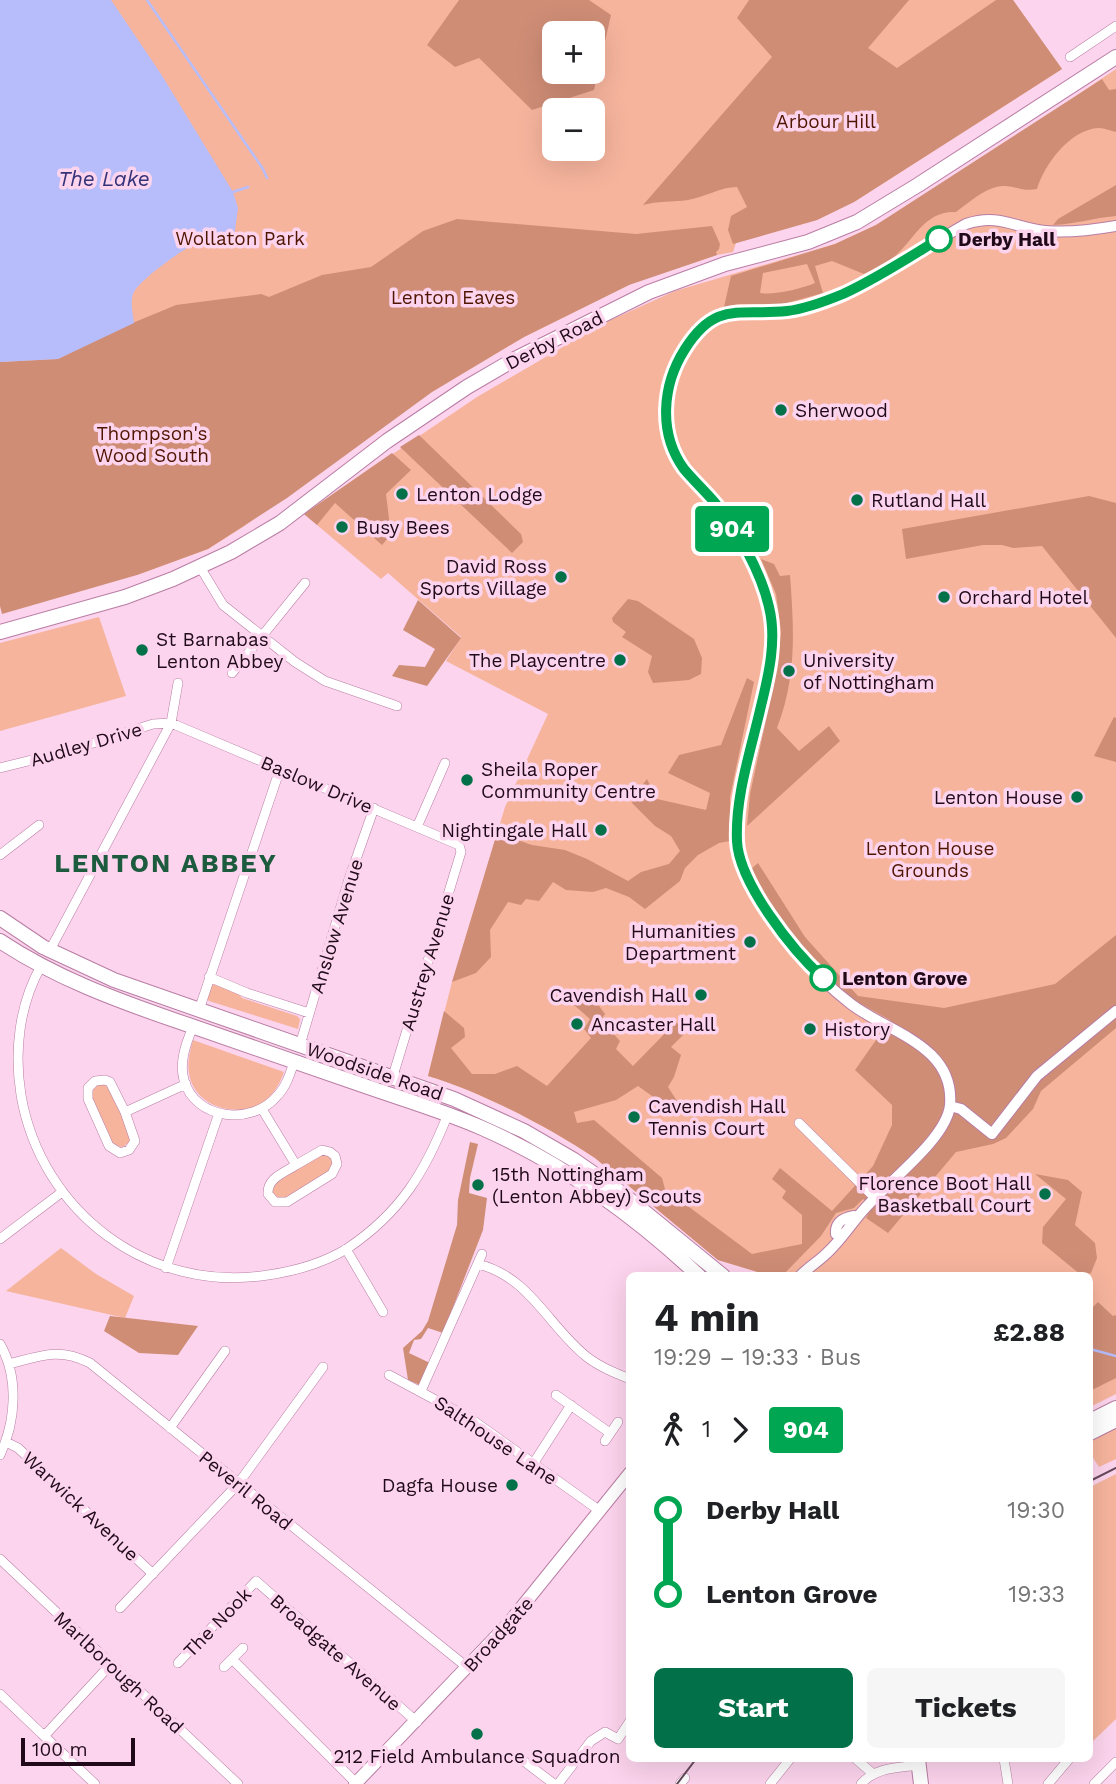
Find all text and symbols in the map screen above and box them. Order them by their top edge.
map controls [542,21,605,161]
button: + [542,21,605,84]
button: − [542,98,605,161]
park label: Arbour Hill [776,110,876,133]
water label: The Lake [58,166,150,191]
marker: Derby Hall [926,226,952,252]
park label: Wollaton Park [175,227,305,250]
place label: Derby Hall [958,228,1056,251]
park label: Lenton Eaves [391,286,515,309]
street label: Derby Road [502,306,607,375]
place label: Sherwood [795,399,888,422]
marker: Sherwood [773,402,789,418]
park label: Thompson's Wood South [95,422,209,467]
place label: Lenton Lodge [416,483,543,506]
marker: Lenton Lodge [394,486,410,502]
place label: Rutland Hall [871,489,986,512]
marker: Rutland Hall [849,492,865,508]
line badge: 904 [692,506,772,552]
text: 904 [709,515,755,543]
place label: Busy Bees [356,516,450,539]
marker: Busy Bees [334,519,350,535]
place label: David Ross Sports Village [420,555,547,600]
marker: David Ross Sports Village [553,569,569,585]
place label: Orchard Hotel [958,586,1089,609]
marker: Orchard Hotel [936,589,952,605]
place label: St Barnabas Lenton Abbey [156,628,283,673]
marker: St Barnabas Lenton Abbey [134,642,150,658]
place label: The Playcentre [469,649,606,672]
place label: University of Nottingham [803,649,935,694]
marker: The Playcentre [612,652,628,668]
marker: University of Nottingham [781,663,797,679]
street label: Audley Drive [28,718,145,771]
street label: Baslow Drive [257,751,376,818]
place label: Sheila Roper Community Centre [481,758,656,803]
marker: Sheila Roper Community Centre [459,772,475,788]
place label: Lenton House [934,786,1063,809]
marker: Lenton House [1069,789,1085,805]
place label: Nightingale Hall [441,819,587,842]
marker: Nightingale Hall [593,822,609,838]
park label: Lenton House Grounds [865,837,995,882]
district label: LENTON ABBEY [54,848,278,878]
street label: Anslow Avenue [305,856,368,996]
street label: Austrey Avenue [396,891,459,1034]
place label: Humanities Department [625,920,736,965]
marker: Humanities Department [742,934,758,950]
marker: Lenton Grove [810,965,836,991]
place label: Lenton Grove [842,967,967,990]
place label: Cavendish Hall [549,984,687,1007]
marker: Cavendish Hall [693,987,709,1003]
place label: Ancaster Hall [591,1013,716,1036]
marker: Ancaster Hall [569,1016,585,1032]
place label: History [824,1018,890,1041]
marker: History [802,1021,818,1037]
street label: Woodside Road [303,1037,446,1106]
place label: Cavendish Hall Tennis Court [648,1095,786,1140]
marker: Cavendish Hall Tennis Court [626,1109,642,1125]
place label: 15th Nottingham (Lenton Abbey) Scouts [492,1163,702,1208]
place label: Florence Boot Hall Basketball Court [858,1172,1031,1217]
marker: 15th Nottingham (Lenton Abbey) Scouts [470,1177,486,1193]
marker: Florence Boot Hall Basketball Court [1037,1186,1053,1202]
text: 4 min [654,1296,760,1340]
text: £2.88 [993,1317,1065,1347]
text: 19:29 – 19:33 · Bus [654,1344,861,1371]
street label: Salthouse Lane [430,1391,562,1490]
icon: walk [654,1411,692,1449]
icon: forward [721,1411,759,1449]
text: 1 [702,1416,711,1443]
text: 904 [783,1416,829,1444]
street label: Peveril Road [194,1446,297,1535]
street label: Warwick Avenue [18,1447,144,1566]
place label: Dagfa House [382,1474,498,1497]
marker: Dagfa House [504,1477,520,1493]
text: Derby Hall [706,1495,839,1525]
text: 19:30 [1007,1497,1065,1524]
text: Lenton Grove [706,1579,878,1609]
text: 19:33 [1008,1581,1065,1608]
street label: The Nook [179,1583,256,1662]
street label: Broadgate Avenue [265,1589,406,1716]
street label: Broadgate [459,1592,538,1677]
street label: Marlborough Road [49,1606,188,1738]
button: Start [654,1668,853,1748]
button: Tickets [867,1668,1065,1748]
marker: 212 Field Ambulance Squadron [469,1726,485,1742]
scale bar [21,1735,135,1767]
text: 100 m [32,1738,88,1761]
place label: 212 Field Ambulance Squadron [334,1745,620,1768]

